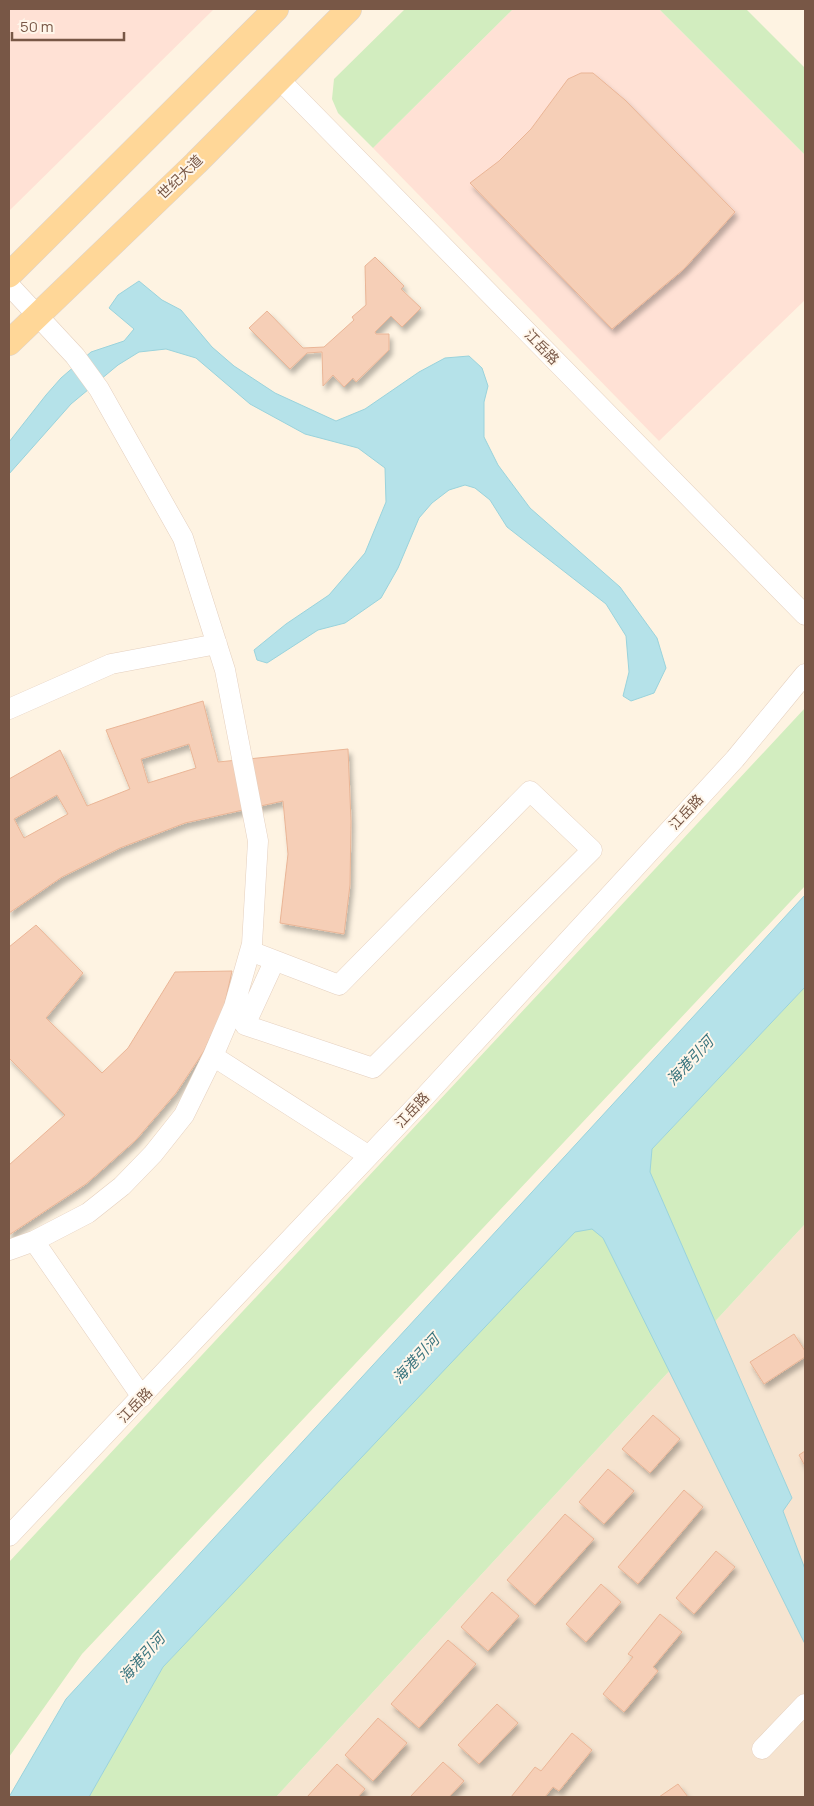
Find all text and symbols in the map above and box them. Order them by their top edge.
scale bar [12,10,125,42]
text: 50 m [20,16,54,37]
street label: 世纪大道 [153,150,206,203]
street label: 江岳路 [521,325,564,368]
street label: 江岳路 [664,790,707,833]
water label: 海港引河 [661,1029,720,1090]
street label: 江岳路 [390,1088,433,1131]
water label: 海港引河 [387,1327,446,1388]
street label: 江岳路 [113,1383,156,1426]
water label: 海港引河 [114,1626,172,1687]

